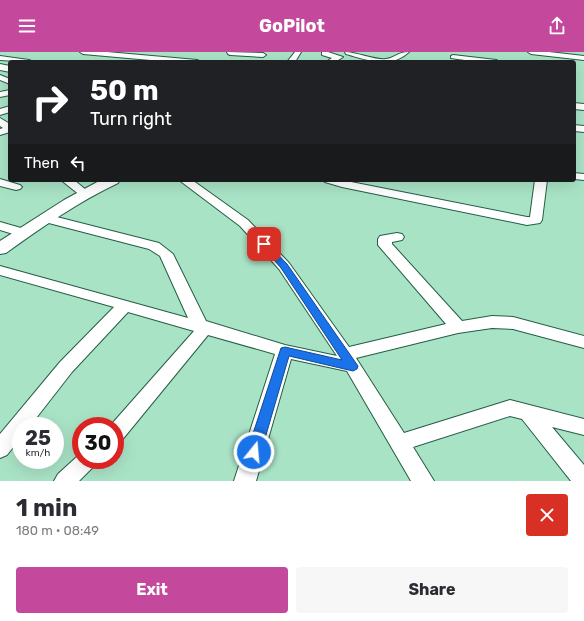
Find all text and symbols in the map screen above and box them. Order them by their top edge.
icon: menu [16,15,38,37]
text: GoPilot [259,15,325,37]
icon: share [546,15,568,37]
text: 50 m [90,74,159,107]
icon: right [24,76,76,128]
text: Turn right [90,108,172,130]
icon: left [67,152,89,174]
text: Then [24,154,59,172]
pin [247,227,281,261]
icon: arrive [253,233,275,255]
speed limit sign: 30 [72,417,124,469]
text: 25 [25,426,51,450]
position arrow [233,431,275,473]
text: km/h [26,447,50,459]
text: 1 min [16,494,77,522]
button: close [526,494,568,536]
text: 180 m · 08:49 [16,523,99,538]
button: Exit [16,567,288,613]
button: Share [296,567,568,613]

